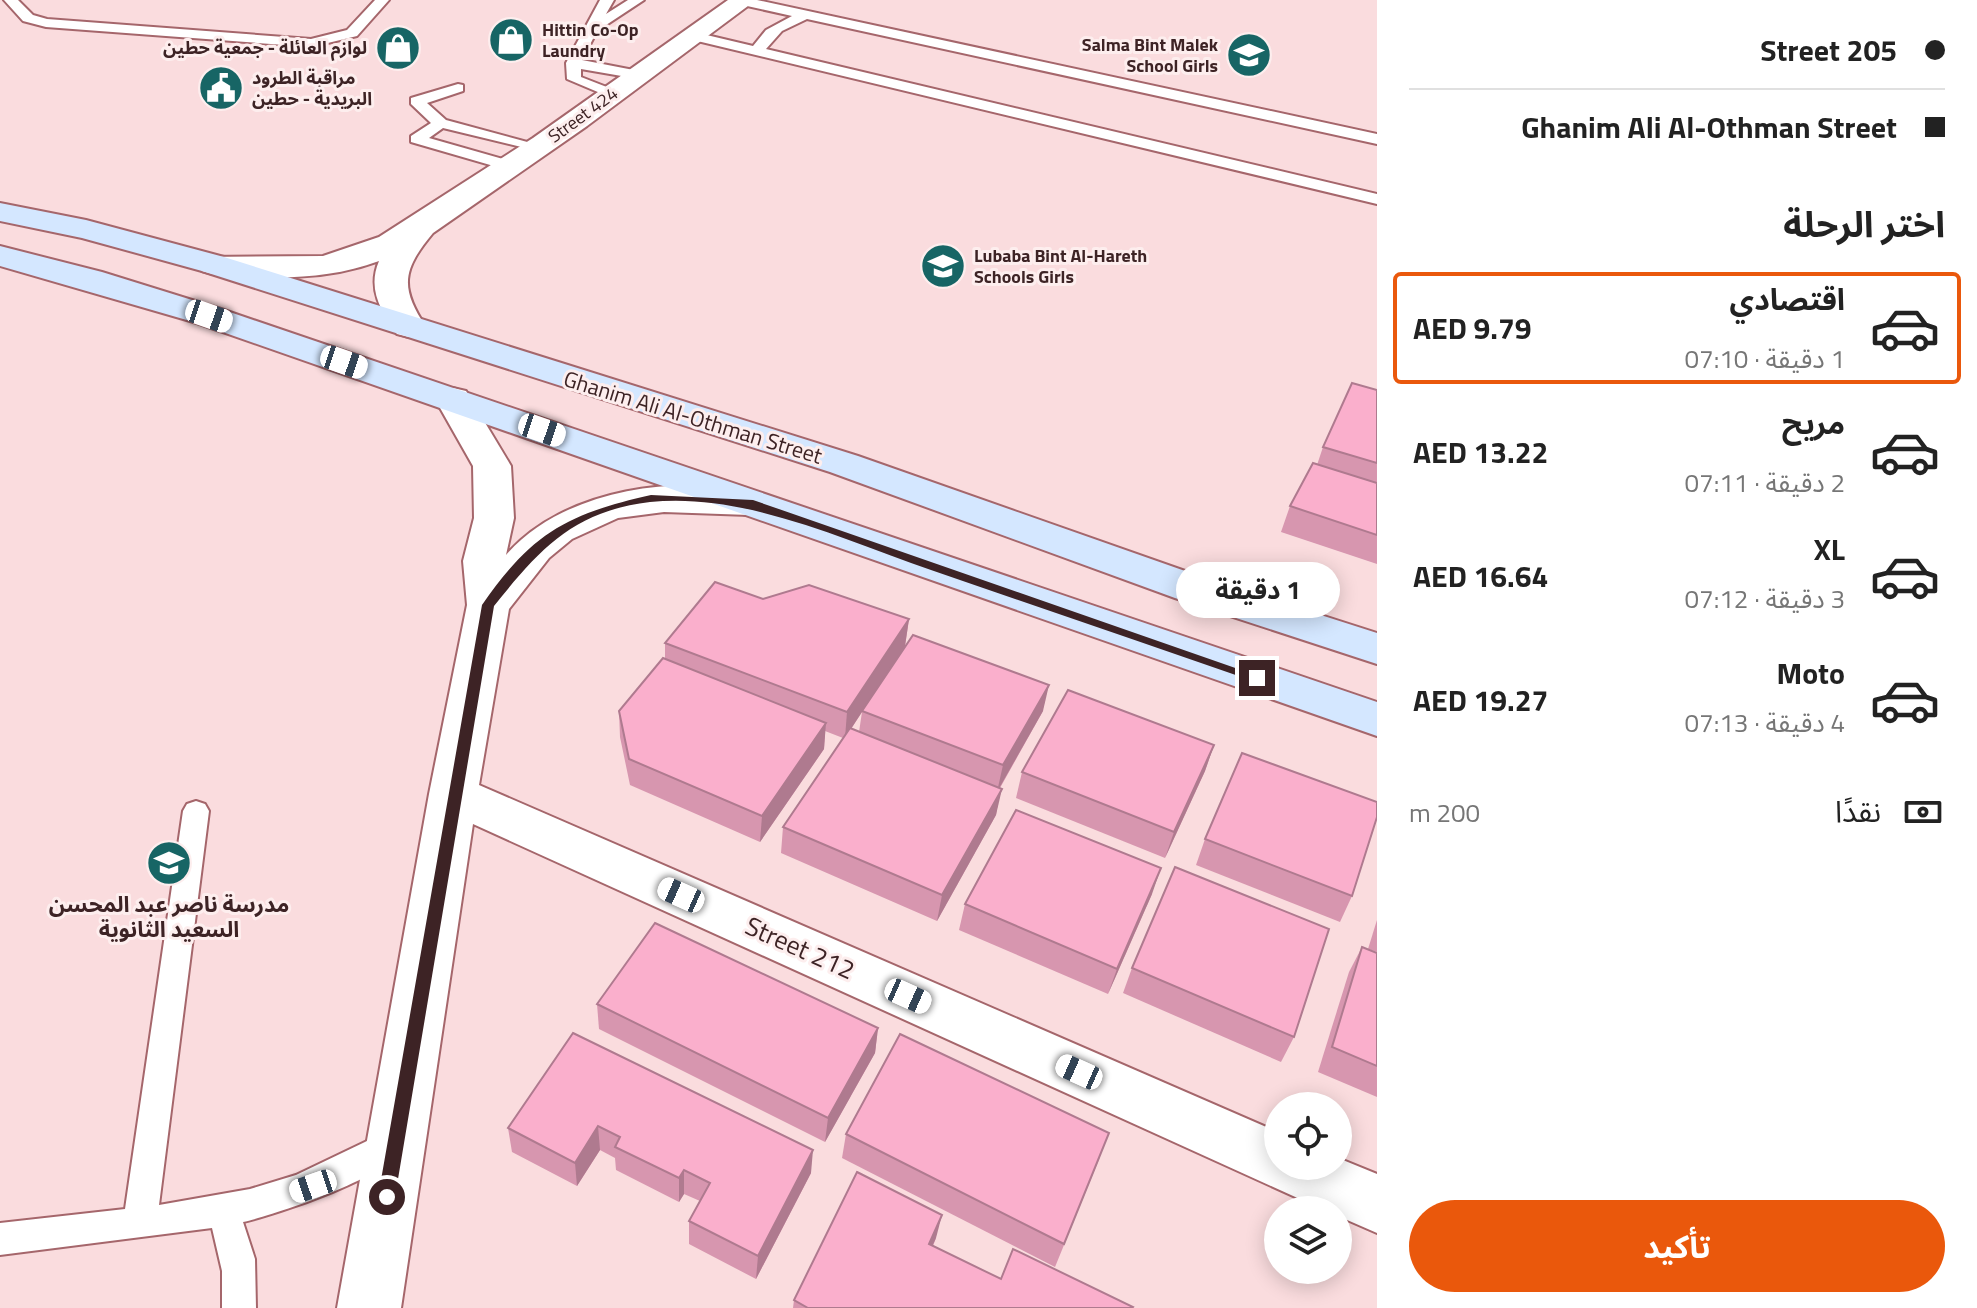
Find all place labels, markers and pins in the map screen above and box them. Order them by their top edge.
shop icon: Hittin Co-Op Laundry [487,16,535,64]
place label: Hittin Co-Op Laundry [542,16,639,64]
shop icon: لوازم العائلة - جمعية حطين [374,24,422,72]
place label: Salma Bint Malek School Girls [1082,31,1219,79]
school or university icon: Salma Bint Malek School Girls [1225,31,1273,79]
place label: لوازم العائلة - جمعية حطين [163,34,367,61]
public building icon: مراقبة الطرود البريدية - حطين [197,64,245,112]
place label: مراقبة الطرود البريدية - حطين [252,64,372,112]
school or university icon: Lubaba Bint Al-Hareth Schools Girls [919,242,967,290]
place label: Lubaba Bint Al-Hareth Schools Girls [974,242,1147,290]
school or university icon: مدرسة ناصر عبد المحسن السعيد الثانوية [145,839,193,887]
place label: مدرسة ناصر عبد المحسن السعيد الثانوية [49,887,289,946]

